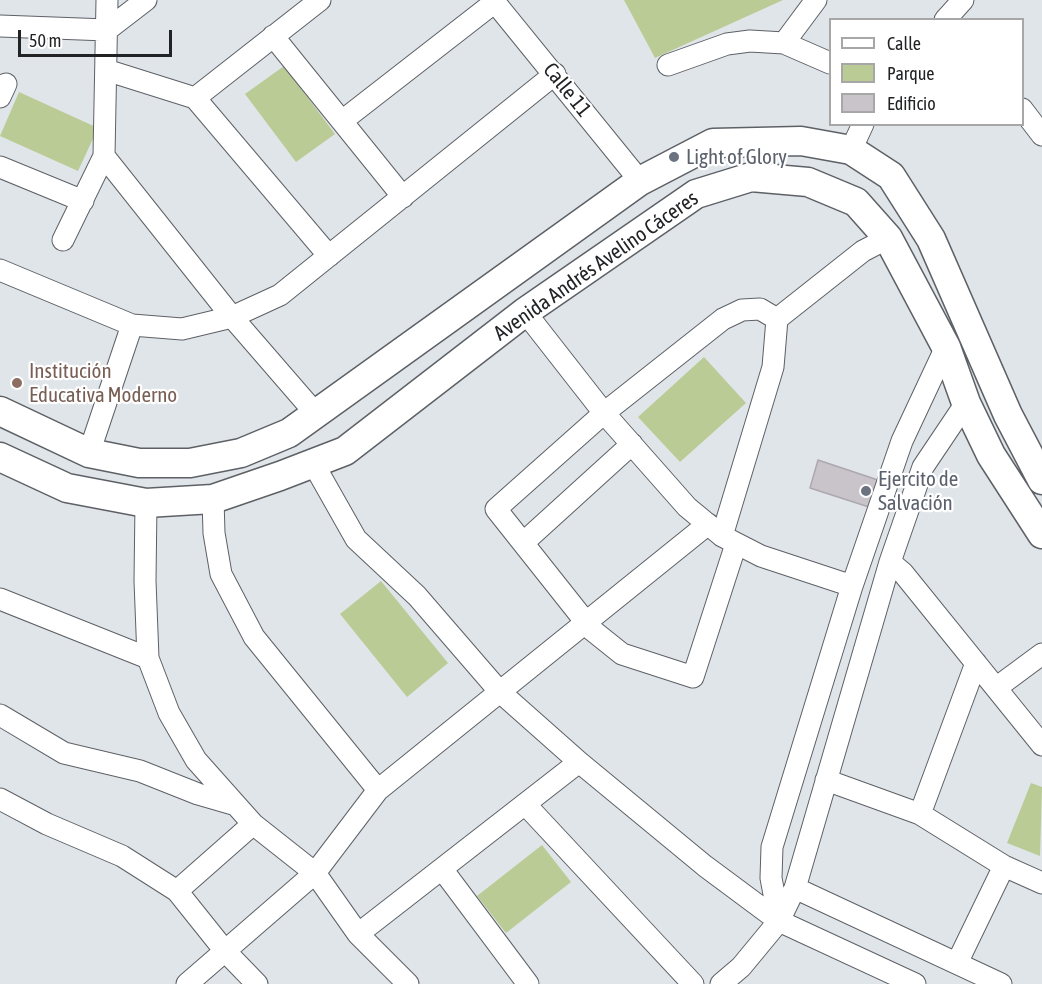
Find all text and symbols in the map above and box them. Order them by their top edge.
scale bar [21,18,176,56]
legend [829,18,1024,126]
text: 50 m [29,30,61,51]
text: Calle [887,33,921,54]
street label: Calle 11 [538,58,596,122]
text: Parque [887,63,935,84]
text: Edificio [887,93,936,114]
place label: Light of Glory [686,144,787,170]
marker: Light of Glory [667,150,681,164]
street label: Avenida Andrés Avelino Cáceres [489,186,703,346]
place label: Institución Educativa Moderno [29,358,177,408]
marker: Institución Educativa Moderno [10,376,24,390]
place label: Ejercito de Salvación [878,466,958,516]
marker: Ejercito de Salvación [859,484,873,498]

